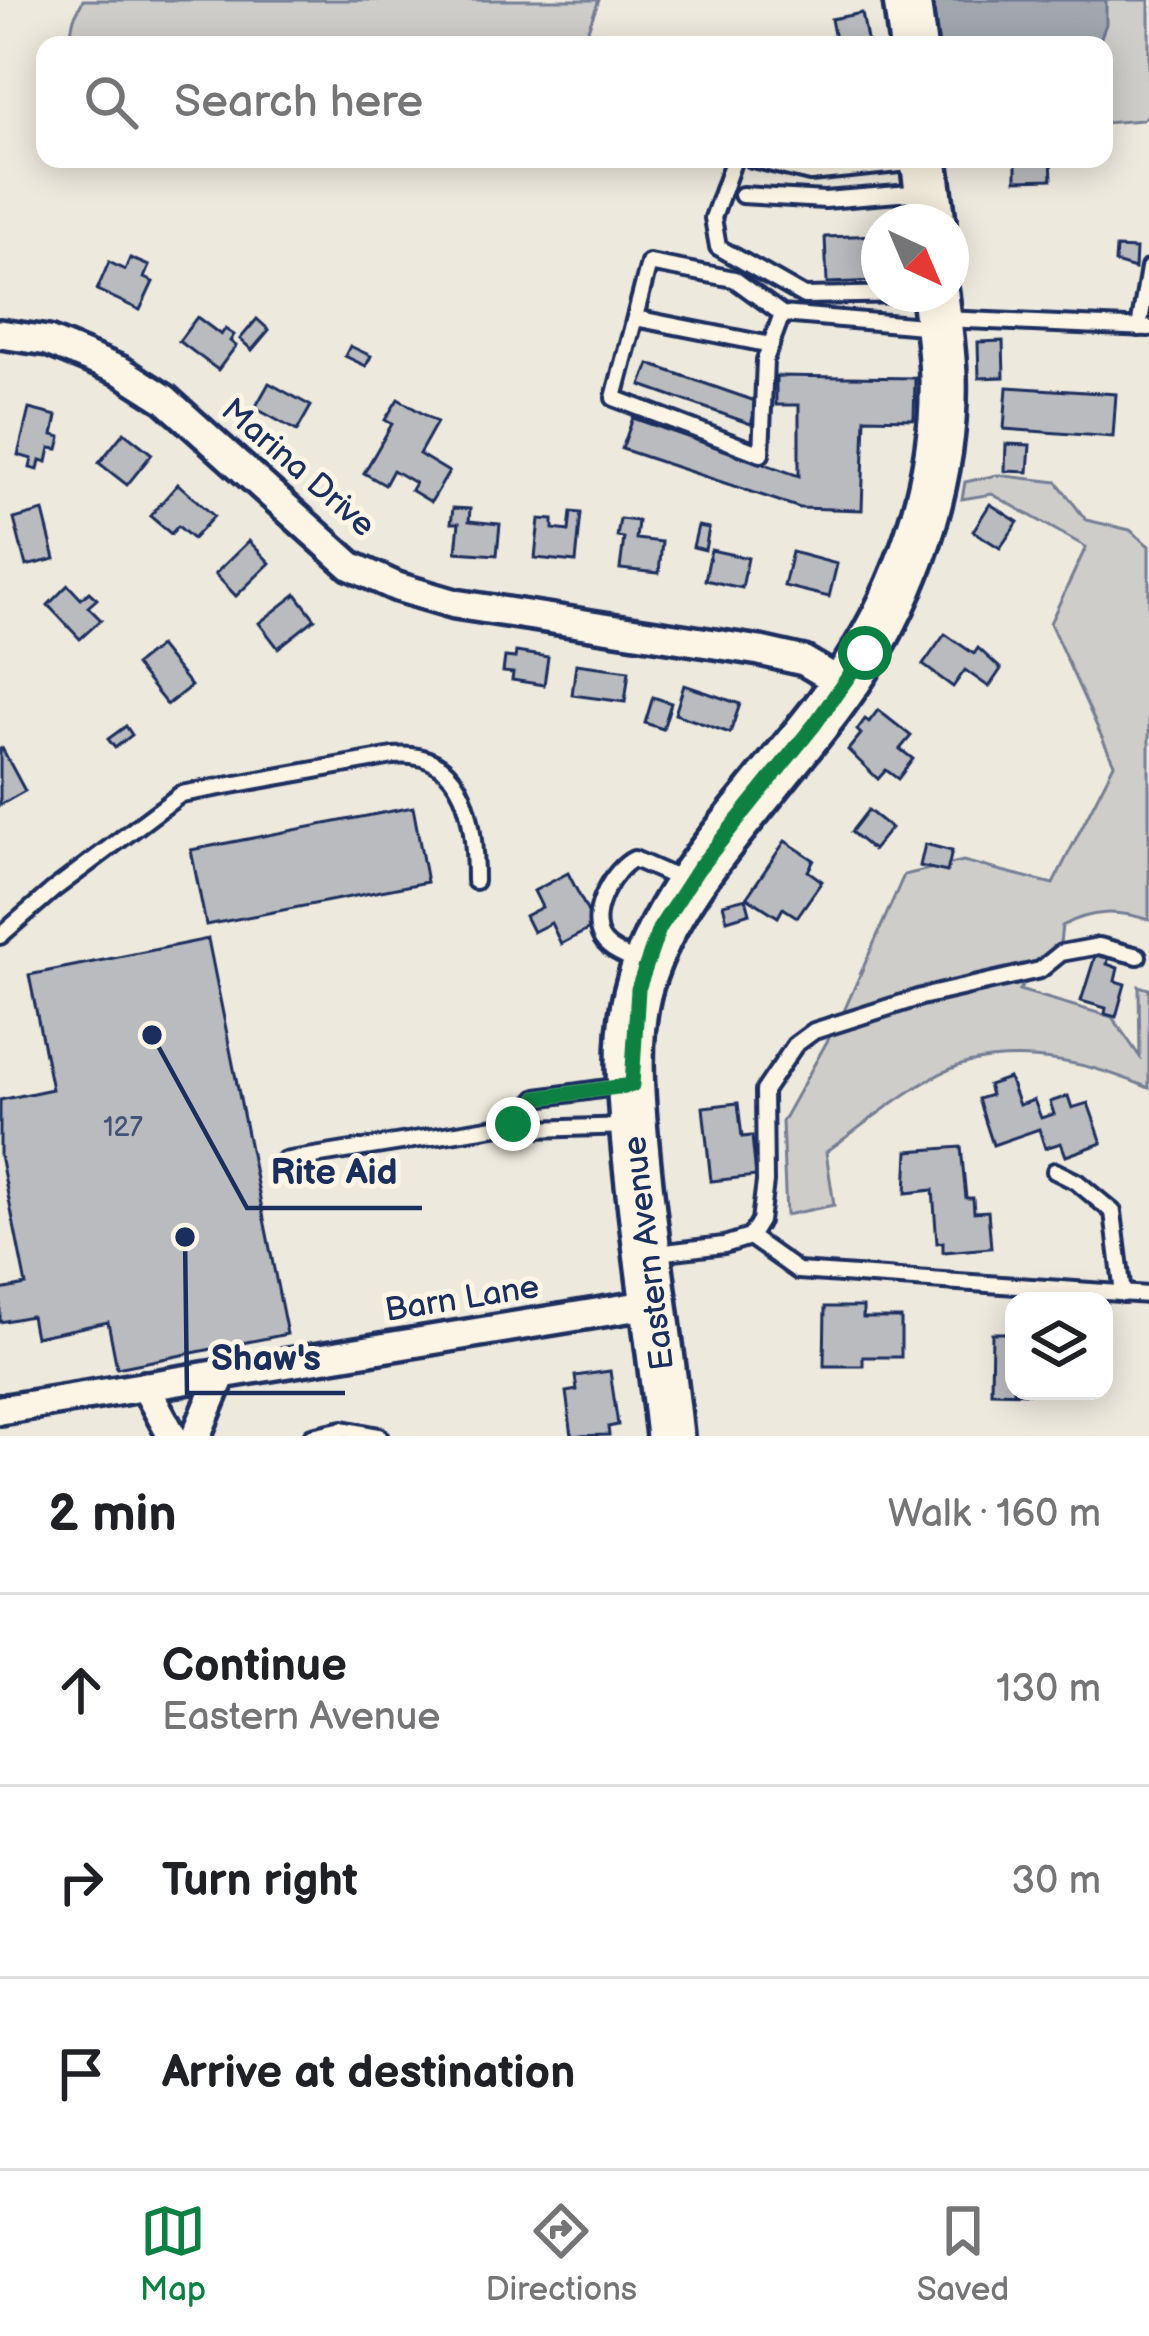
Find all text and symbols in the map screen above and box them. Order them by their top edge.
search box [36,36,1113,168]
icon: search [78,69,144,135]
text: Search here [174,75,423,130]
north arrow [861,204,969,312]
street label: Marina Drive [213,390,383,546]
route start [838,626,892,680]
route end [486,1097,540,1151]
house number: 127 [103,1112,144,1144]
street label: Eastern Avenue [615,1134,683,1372]
callout: Rite Aid [247,1136,422,1208]
text: Rite Aid [270,1152,398,1195]
street label: Barn Lane [382,1267,542,1331]
map controls [1005,1292,1113,1400]
button: layers [1005,1292,1113,1400]
callout: Shaw's [187,1321,345,1393]
text: Shaw's [211,1338,321,1381]
text: 2 min [48,1484,177,1545]
text: Walk · 160 m [888,1491,1101,1538]
text: Continue [162,1639,347,1694]
icon: ahead [48,1657,114,1723]
text: 130 m [996,1666,1101,1713]
text: Eastern Avenue [162,1694,441,1741]
icon: right [48,1849,114,1915]
text: Turn right [162,1854,358,1909]
text: 30 m [1011,1858,1101,1905]
icon: arrive [48,2041,114,2107]
text: Arrive at destination [162,2046,575,2101]
tab: Map [140,2198,206,2310]
tab: Directions [485,2198,637,2310]
tab: Saved [917,2198,1009,2310]

